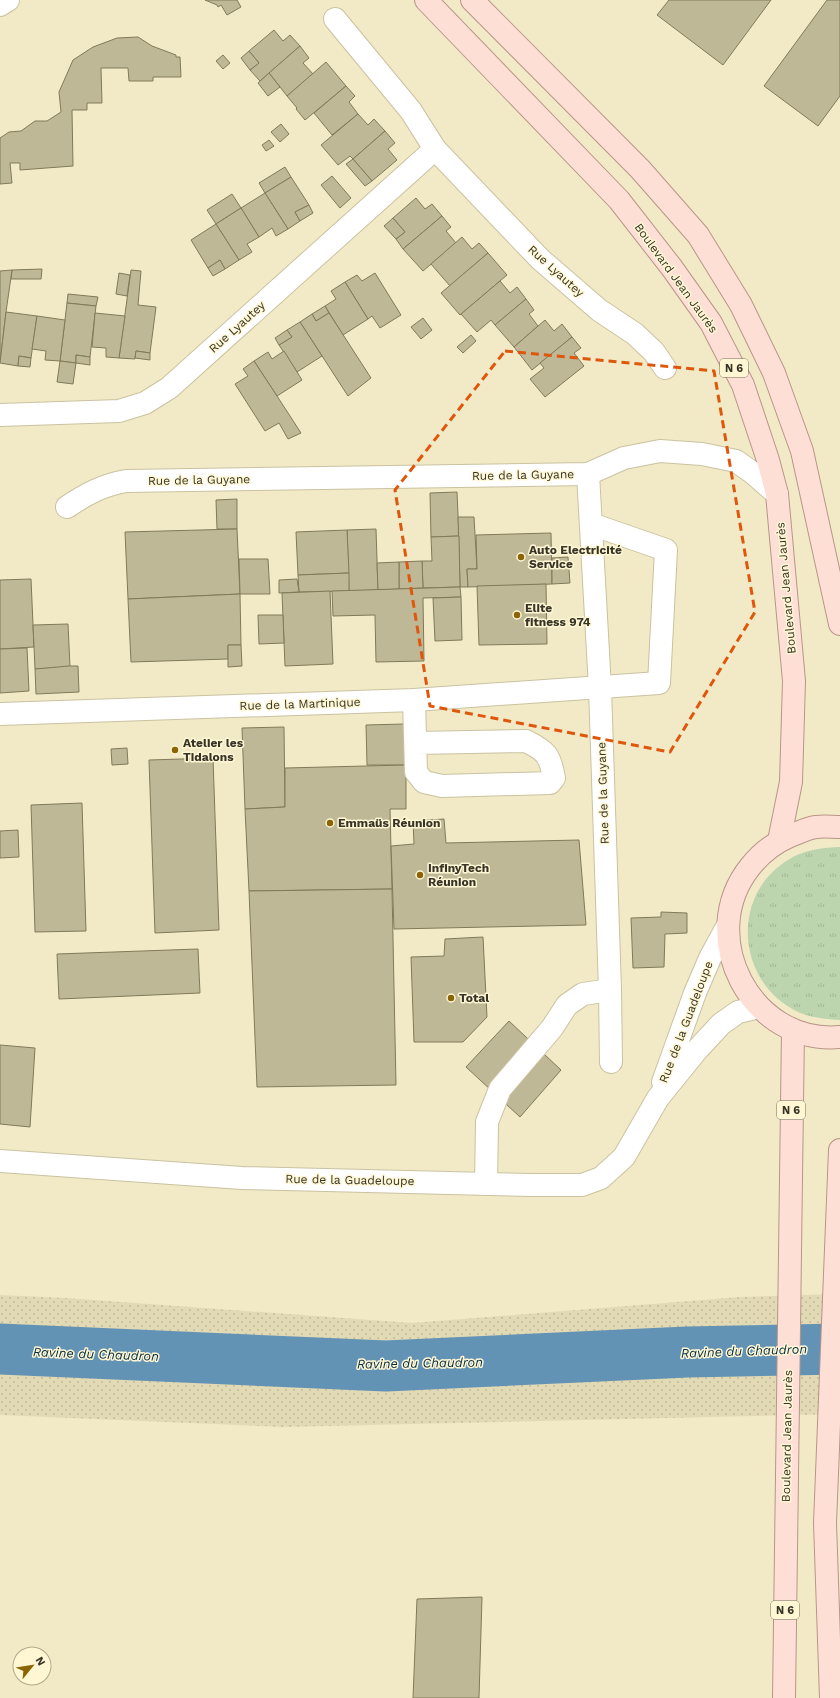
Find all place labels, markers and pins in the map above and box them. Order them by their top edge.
place label: Auto Electricité Service [529,543,622,571]
marker: Auto Electricité Service [516,552,526,562]
place label: Elite fitness 974 [525,601,591,629]
marker: Elite fitness 974 [512,610,522,620]
place label: Atelier les Tidalons [183,736,244,764]
marker: Atelier les Tidalons [170,745,180,755]
place label: Emmaüs Réunion [338,816,440,830]
marker: Emmaüs Réunion [325,818,335,828]
place label: InfinyTech Réunion [428,861,489,889]
marker: InfinyTech Réunion [415,870,425,880]
place label: Total [459,991,489,1005]
marker: Total [446,993,456,1003]

